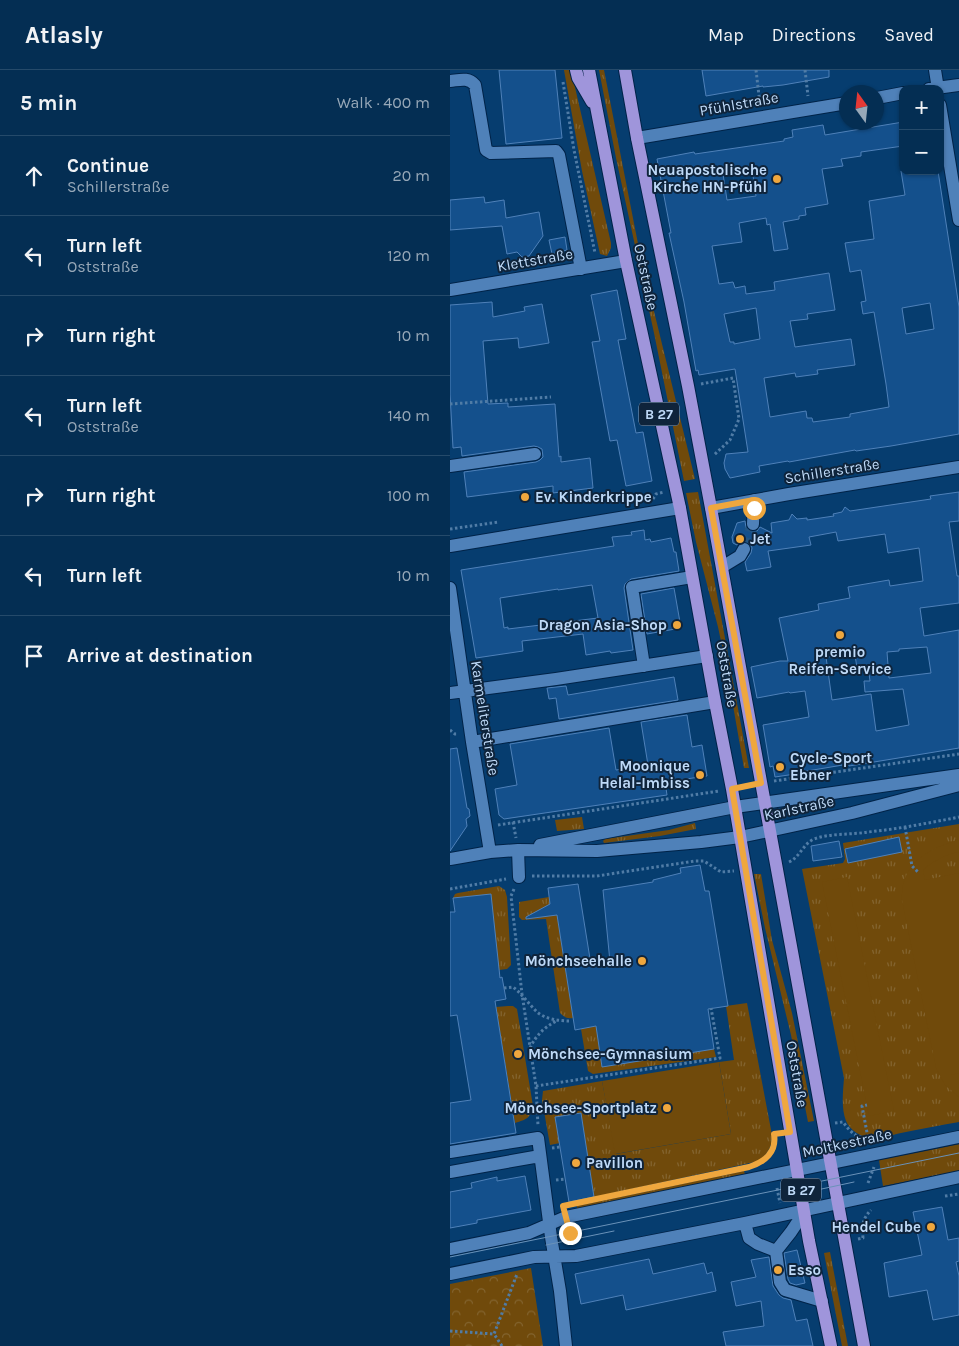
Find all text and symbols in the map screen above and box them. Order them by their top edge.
text: Atlasly [25,21,103,49]
text: Map [708,24,744,46]
text: Directions [772,24,856,46]
text: Saved [884,24,934,46]
north arrow [839,85,884,130]
map controls [899,85,944,175]
button: + [899,85,944,130]
street label: Pfühlstraße [698,88,780,120]
text: 5 min [20,91,77,115]
text: Walk · 400 m [337,93,430,112]
button: − [899,130,944,175]
text: Continue [67,155,149,177]
place label: Neuapostolische Kirche HN-Pfühl [648,161,767,196]
icon: ahead [20,162,48,190]
text: 20 m [392,166,430,185]
marker: Neuapostolische Kirche HN-Pfühl [771,173,783,185]
text: Schillerstraße [67,177,169,196]
text: Turn left [67,235,142,257]
icon: left [20,242,48,270]
street label: Oststraße [630,242,662,312]
street label: Klettstraße [496,245,574,275]
text: 120 m [387,246,430,265]
text: Oststraße [67,257,139,276]
icon: right [20,322,48,350]
text: Turn right [67,325,156,347]
text: 10 m [396,326,430,345]
text: Turn left [67,395,142,417]
icon: left [20,402,48,430]
road number: B 27 [639,402,679,426]
text: 140 m [388,406,430,425]
text: Oststraße [67,417,139,436]
street label: Schillerstraße [783,455,881,487]
icon: right [20,482,48,510]
text: Turn right [67,485,156,507]
text: 100 m [387,486,430,505]
place label: Ev. Kinderkrippe [535,488,652,506]
marker: Ev. Kinderkrippe [519,491,531,503]
route start [743,497,766,520]
place label: Jet [750,530,771,548]
marker: Jet [734,533,746,545]
icon: left [20,562,48,590]
text: Turn left [67,565,142,587]
text: 10 m [396,566,430,585]
place label: Dragon Asia-Shop [539,616,667,634]
marker: Dragon Asia-Shop [671,619,683,631]
marker: premio Reifen-Service [834,629,846,641]
street label: Oststraße [712,639,742,709]
icon: arrive [20,642,48,670]
place label: premio Reifen-Service [789,643,892,678]
text: Arrive at destination [67,645,253,667]
street label: Karmeliterstraße [467,659,503,777]
place label: Cycle-Sport Ebner [790,749,872,784]
place label: Moonique Helal-Imbiss [599,757,690,792]
marker: Cycle-Sport Ebner [774,761,786,773]
marker: Moonique Helal-Imbiss [694,769,706,781]
street label: Karlstraße [762,792,836,824]
place label: Mönchseehalle [525,952,632,970]
marker: Mönchseehalle [636,955,648,967]
street label: Oststraße [782,1039,812,1109]
place label: Mönchsee-Gymnasium [528,1045,692,1063]
marker: Mönchsee-Gymnasium [512,1048,524,1060]
place label: Mönchsee-Sportplatz [505,1099,657,1117]
marker: Mönchsee-Sportplatz [661,1102,673,1114]
street label: Moltkestraße [801,1125,893,1161]
place label: Pavillon [586,1154,643,1172]
marker: Pavillon [570,1157,582,1169]
road number: B 27 [781,1178,821,1202]
place label: Hendel Cube [832,1218,921,1236]
marker: Hendel Cube [925,1221,937,1233]
route end [559,1222,582,1245]
place label: Esso [788,1261,821,1279]
marker: Esso [772,1264,784,1276]

